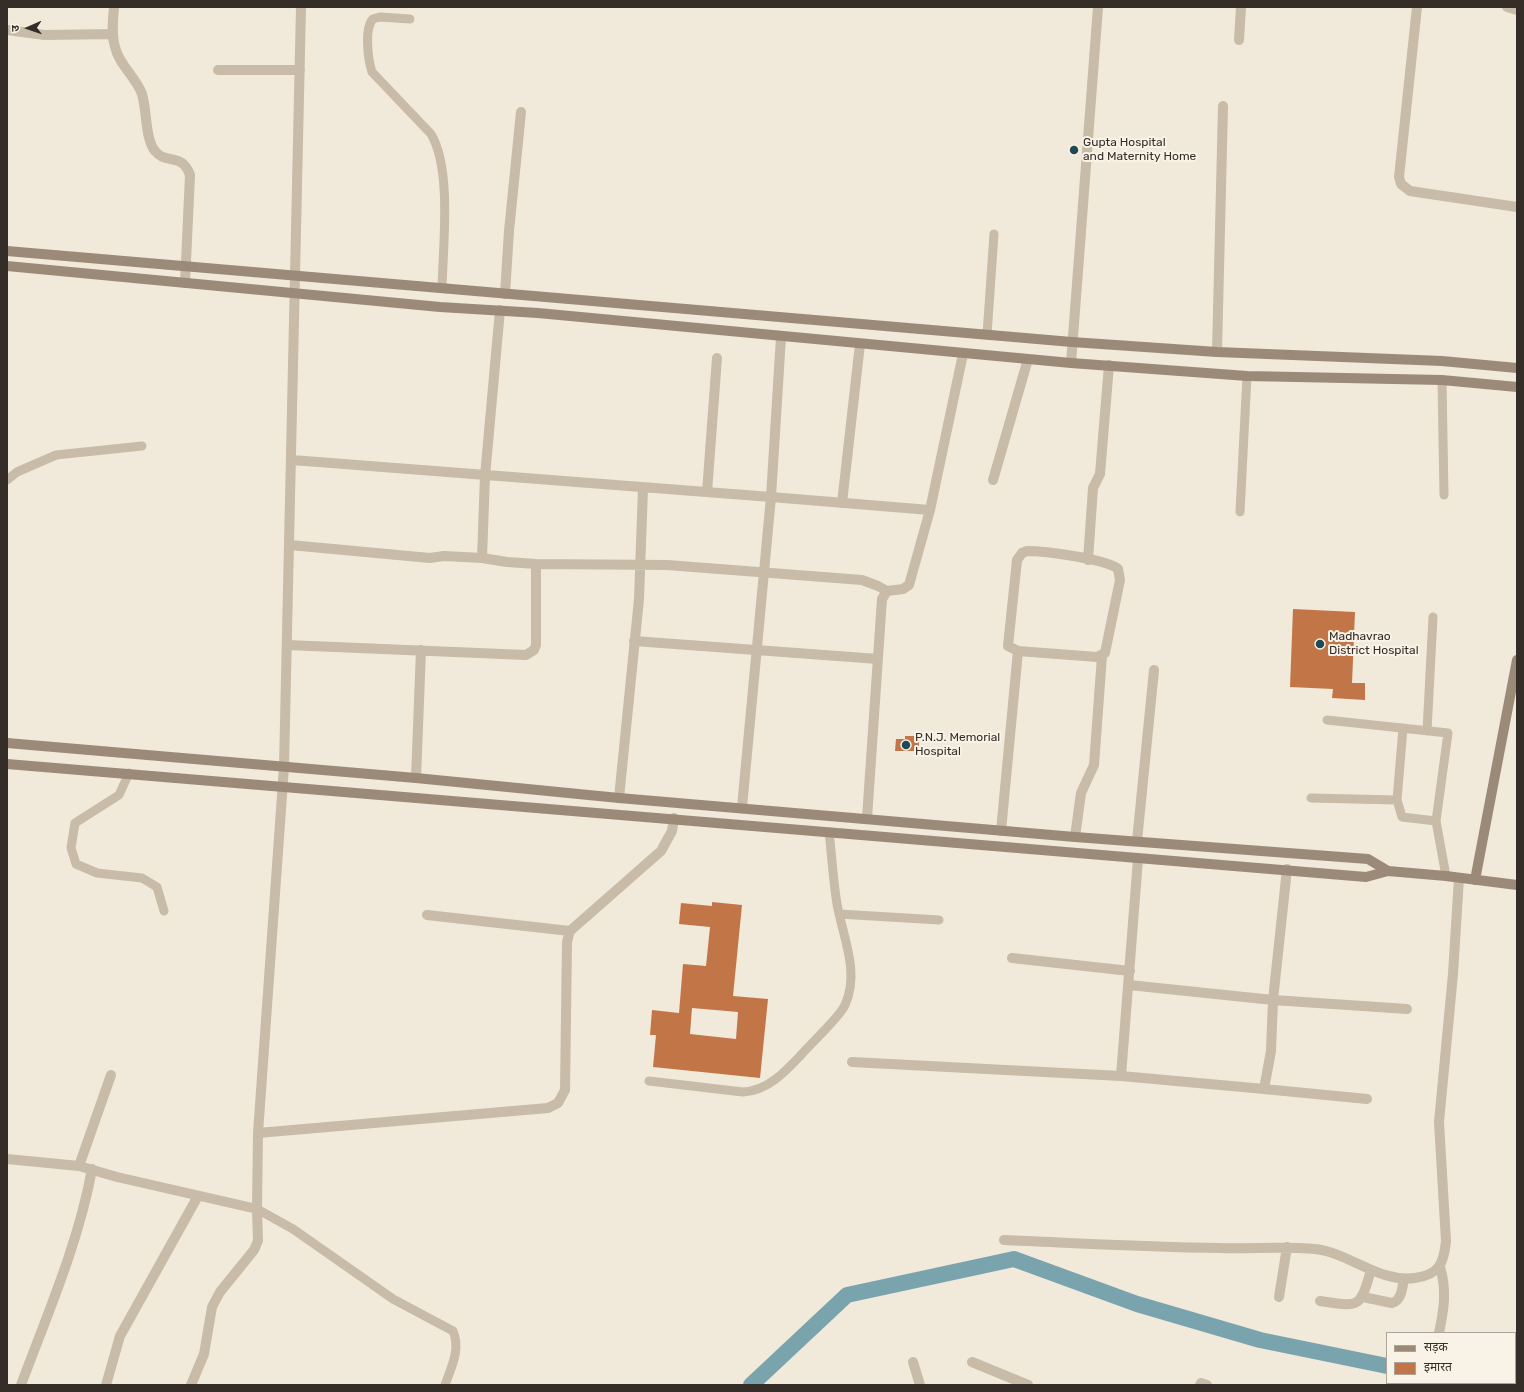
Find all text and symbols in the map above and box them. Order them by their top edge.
north arrow [8,8,48,48]
text: उ [9,25,22,32]
place label: Gupta Hospital and Maternity Home [1083,136,1196,164]
marker: Gupta Hospital and Maternity Home [1068,144,1080,156]
place label: Madhavrao District Hospital [1329,630,1419,658]
marker: Madhavrao District Hospital [1314,638,1326,650]
place label: P.N.J. Memorial Hospital [915,731,1000,759]
marker: P.N.J. Memorial Hospital [900,739,912,751]
legend [1386,1332,1516,1384]
text: सड़क [1424,1340,1448,1354]
text: इमारत [1424,1360,1452,1374]

